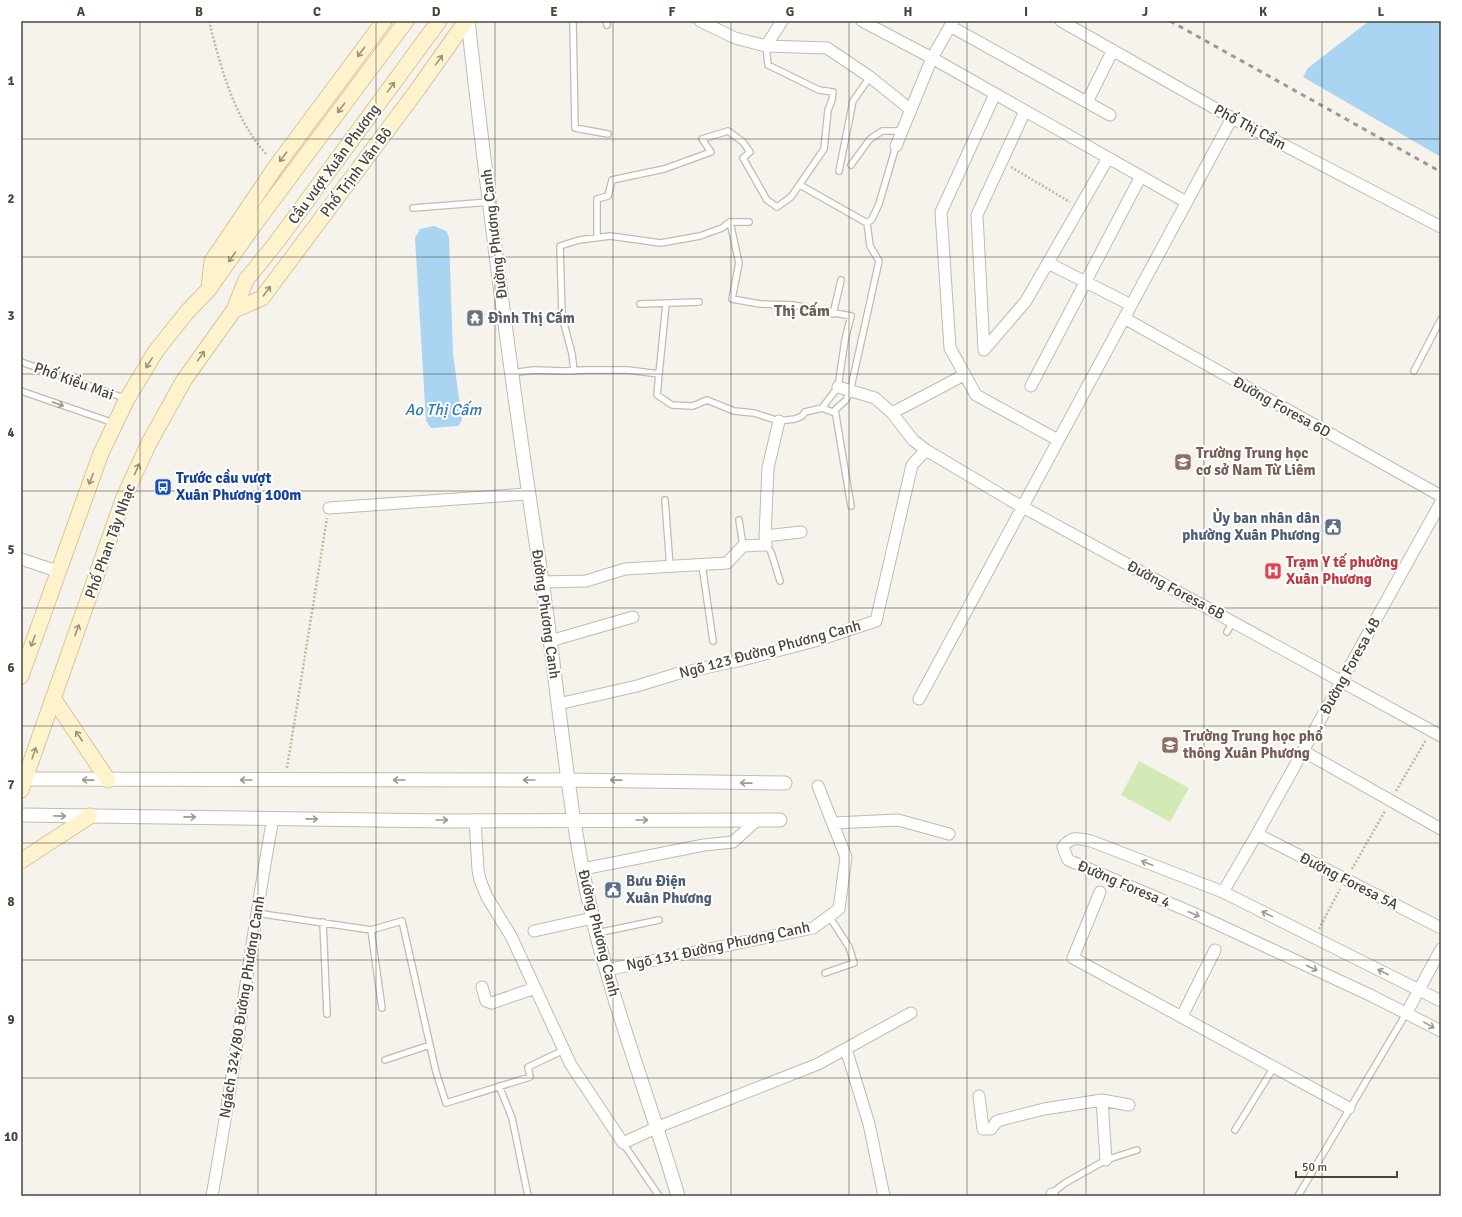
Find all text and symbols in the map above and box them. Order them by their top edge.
text: A [77,4,86,20]
text: B [195,4,203,20]
text: C [313,4,321,20]
text: D [432,4,441,20]
text: E [550,4,558,20]
text: F [669,4,676,20]
text: G [786,4,794,20]
text: H [904,4,912,20]
text: I [1024,4,1028,20]
text: J [1142,4,1148,20]
text: K [1259,4,1267,20]
text: L [1378,4,1385,20]
one-way arrow [357,47,365,58]
one-way arrow [435,55,443,66]
text: 1 [7,73,15,89]
one-way arrow [387,82,395,93]
street label: Cầu vượt Xuân Phương [284,100,384,228]
street label: Phố Thị Cẩm [1211,100,1289,154]
one-way arrow [337,103,345,114]
street label: Phố Trịnh Văn Bô [316,123,396,221]
one-way arrow [279,151,288,162]
street label: Đường Phương Canh [477,168,511,300]
text: 2 [7,191,15,207]
one-way arrow [227,251,236,262]
one-way arrow [263,285,271,296]
district label: Thị Cấm [774,301,830,321]
text: 3 [7,308,15,324]
temple icon: Đình Thị Cấm [465,308,485,328]
place label: Đình Thị Cấm [488,308,575,327]
one-way arrow [197,351,205,362]
one-way arrow [145,357,153,369]
street label: Phố Kiều Mai [32,358,116,404]
street label: Đường Foresa 6D [1230,373,1334,441]
one-way arrow [51,400,63,408]
water label: Ao Thị Cấm [405,400,482,420]
text: 4 [7,425,15,441]
place label: Trường Trung học cơ sở Nam Từ Liêm [1196,444,1316,479]
school or university icon: Trường Trung học cơ sở Nam Từ Liêm [1173,452,1193,472]
one-way arrow [134,463,141,475]
place label: Trước cầu vượt Xuân Phương 100m [176,468,301,504]
one-way arrow [86,473,94,485]
bus stop icon: Trước cầu vượt Xuân Phương 100m [153,477,173,497]
street label: Phố Phan Tây Nhạc [81,481,139,601]
place label: Ủy ban nhân dân phường Xuân Phương [1182,507,1320,544]
public building icon: Ủy ban nhân dân phường Xuân Phương [1323,517,1343,537]
text: 5 [7,542,15,558]
street label: Đường Phương Canh [528,548,564,680]
place label: Trạm Y tế phường Xuân Phương [1286,552,1398,588]
street label: Đường Foresa 6B [1124,557,1228,623]
hospital icon: Trạm Y tế phường Xuân Phương [1263,561,1283,581]
street label: Đường Foresa 4B [1316,614,1384,718]
street label: Ngõ 123 Đường Phương Canh [677,616,863,682]
one-way arrow [74,625,82,637]
one-way arrow [29,634,36,647]
text: 6 [7,660,15,676]
place label: Trường Trung học phổ thông Xuân Phương [1182,725,1323,762]
one-way arrow [75,731,83,742]
school or university icon: Trường Trung học phổ thông Xuân Phương [1160,735,1180,755]
one-way arrow [31,746,38,759]
one-way arrow [82,776,95,784]
one-way arrow [240,776,253,784]
one-way arrow [393,776,406,784]
one-way arrow [523,776,536,784]
text: 7 [7,777,15,793]
one-way arrow [610,777,623,784]
one-way arrow [740,779,753,787]
one-way arrow [53,812,66,820]
one-way arrow [183,813,196,821]
one-way arrow [305,815,318,823]
one-way arrow [635,816,648,824]
one-way arrow [435,817,448,824]
street label: Đường Foresa 5A [1297,848,1401,914]
street label: Đường Foresa 4 [1075,856,1173,912]
one-way arrow [1142,859,1154,867]
street label: Đường Phương Canh [574,868,624,998]
place label: Bưu Điện Xuân Phương [626,872,712,907]
public building icon: Bưu Điện Xuân Phương [603,880,623,900]
text: 8 [7,894,15,910]
street label: Ngách 324/80 Đường Phương Canh [216,895,268,1119]
one-way arrow [1261,910,1273,917]
one-way arrow [1188,911,1200,918]
street label: Ngõ 131 Đường Phương Canh [625,918,811,974]
one-way arrow [1306,965,1318,972]
one-way arrow [1378,968,1390,975]
text: 9 [7,1012,15,1028]
one-way arrow [1423,1021,1435,1029]
text: 10 [4,1129,18,1145]
scale bar [1296,1153,1397,1179]
text: 50 m [1302,1160,1327,1175]

